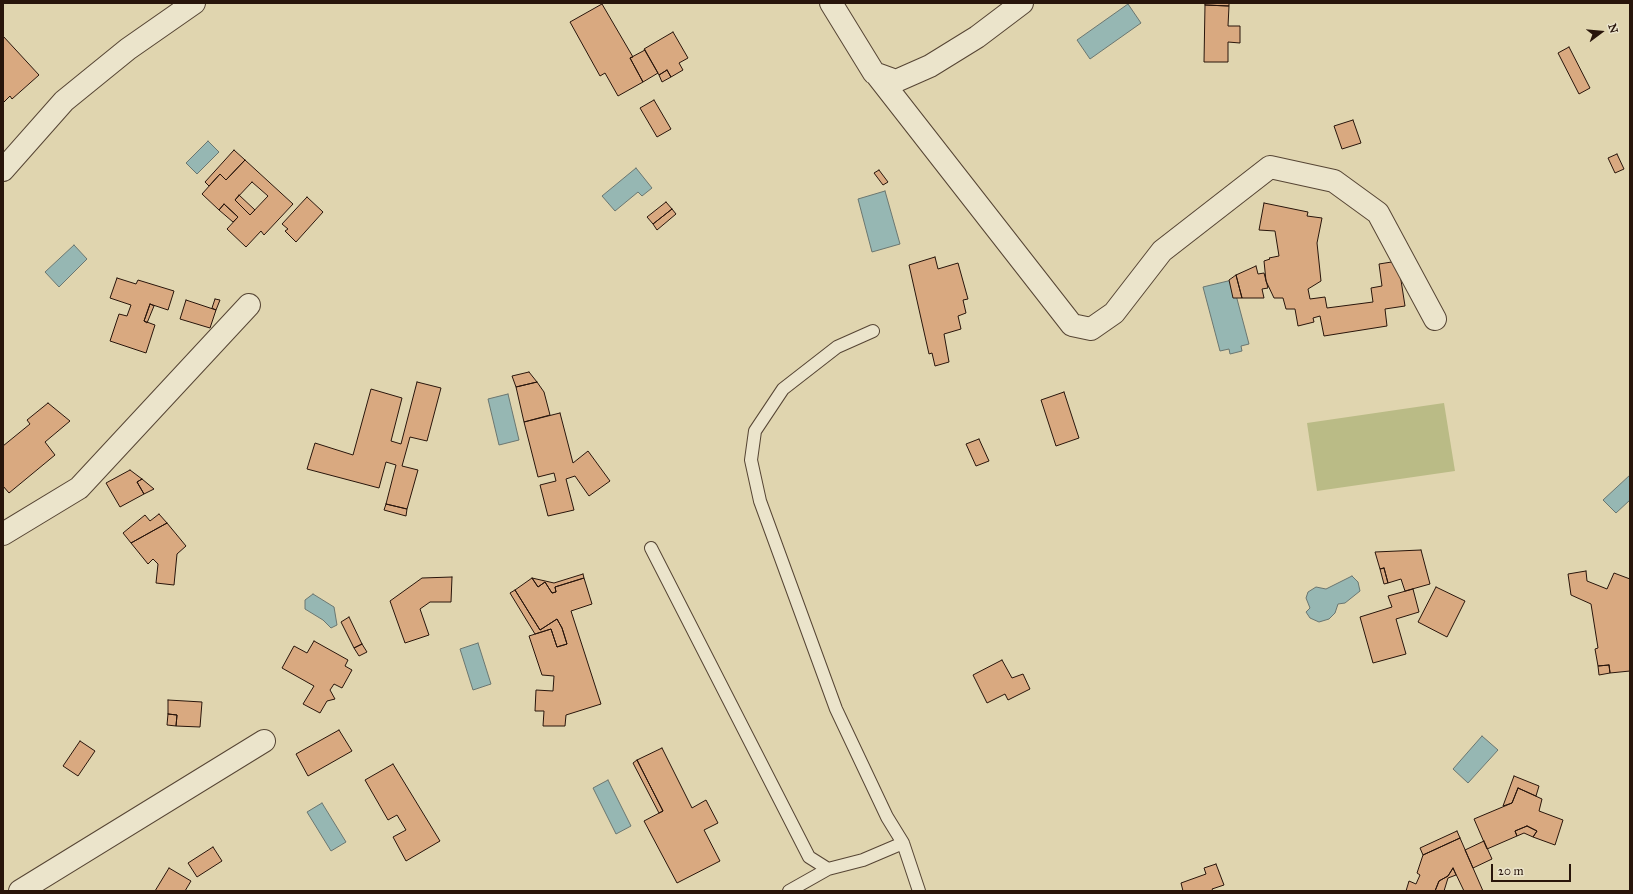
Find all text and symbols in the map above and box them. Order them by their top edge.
north arrow [1581,12,1621,52]
text: N [1605,22,1621,35]
scale bar [1493,856,1573,882]
text: 20 m [1498,864,1524,878]

